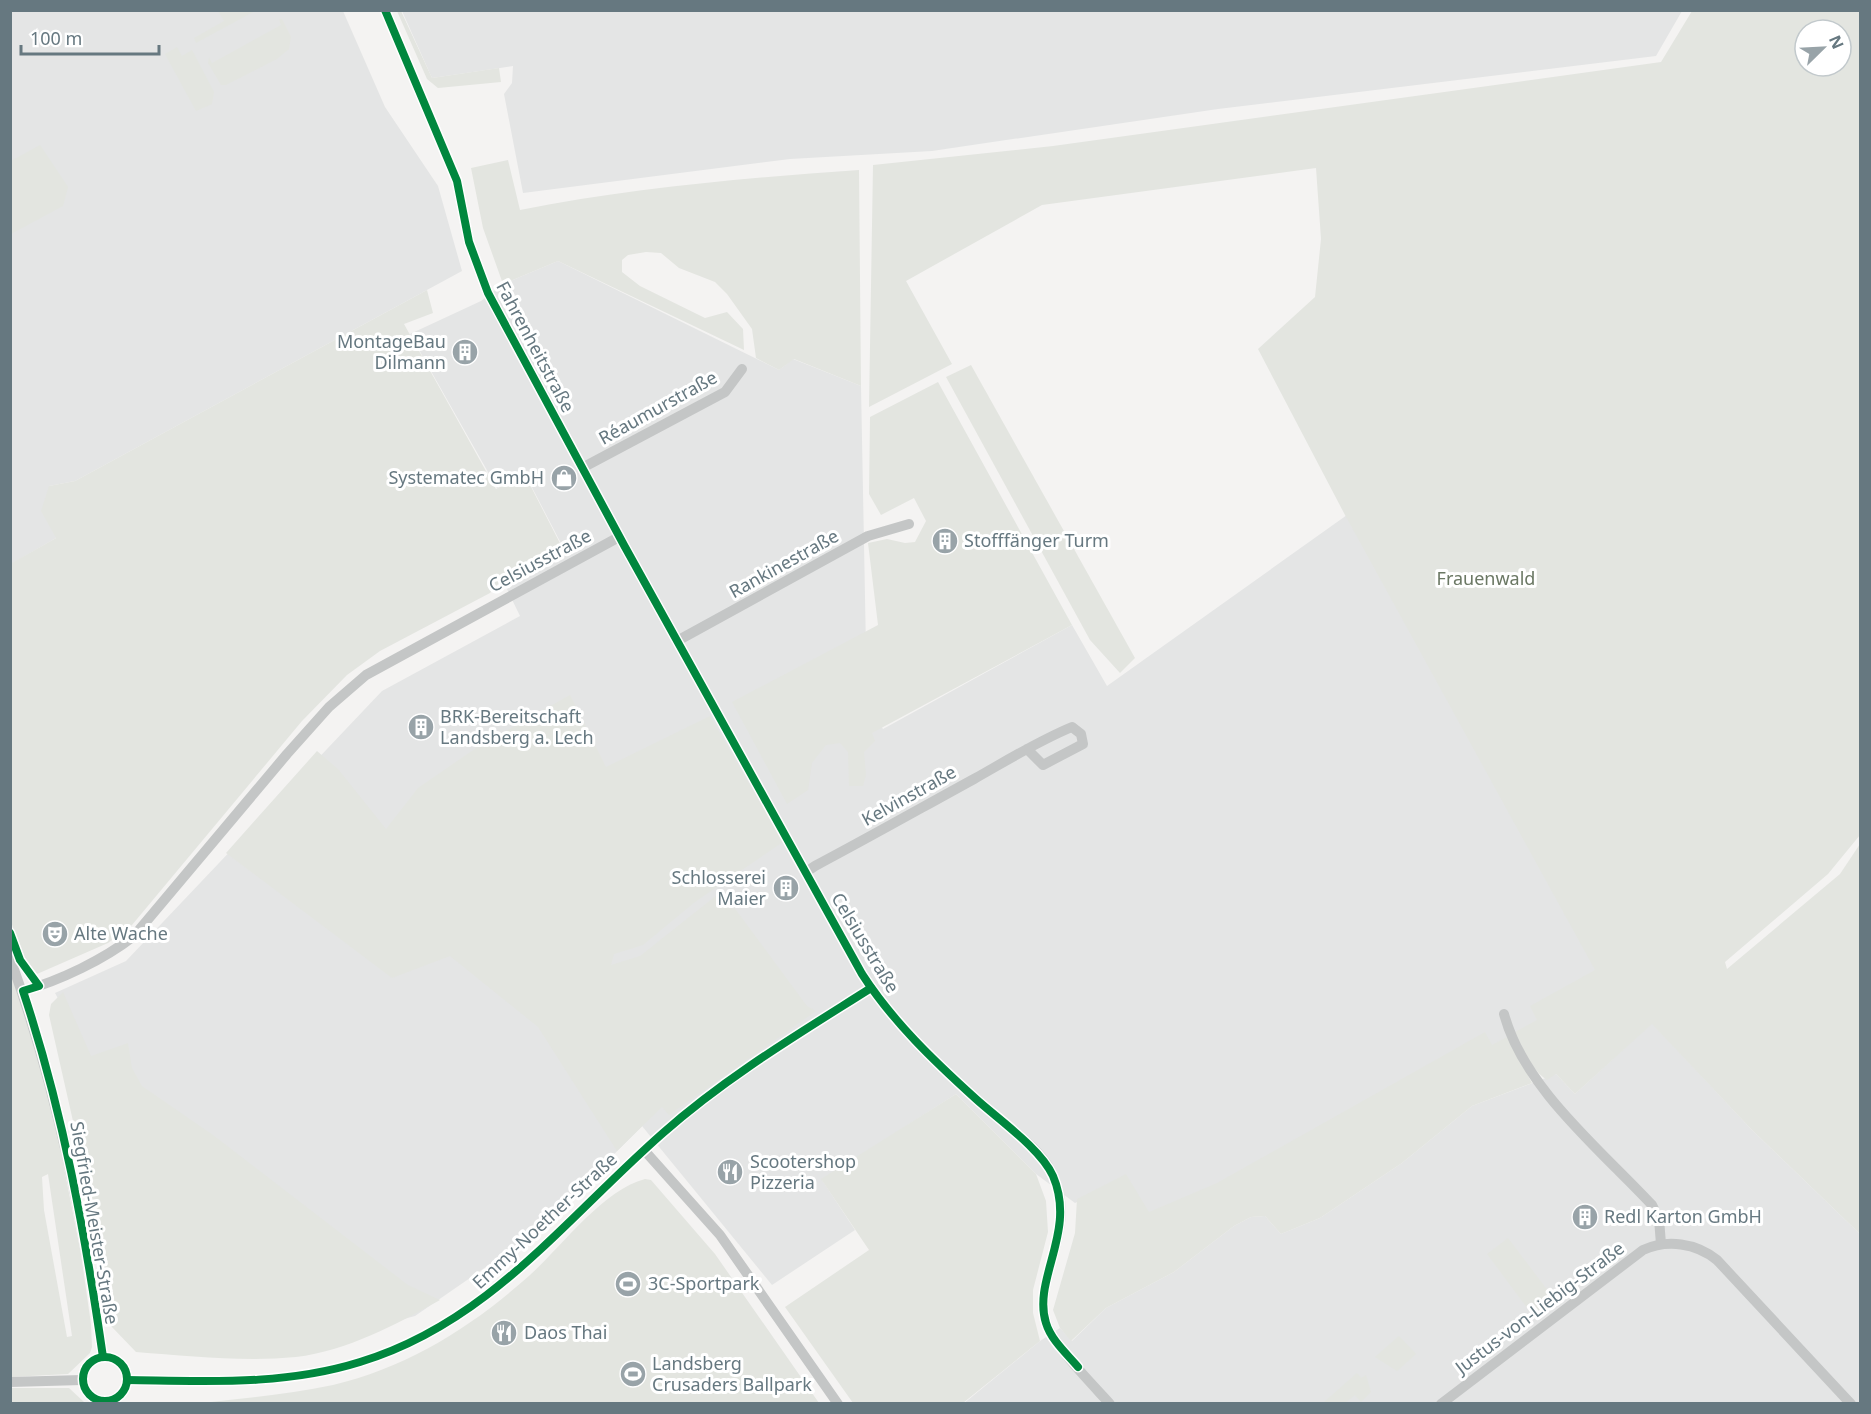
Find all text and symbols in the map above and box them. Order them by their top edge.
scale bar [21,18,159,56]
north arrow [1793,18,1853,78]
text: 100 m [30,26,82,50]
text: N [1824,31,1849,52]
street label: Fahrenheitstraße [491,277,581,416]
place label: MontageBau Dilmann [337,329,446,374]
building icon: MontageBau Dilmann [450,337,480,367]
street label: Réaumurstraße [594,365,721,450]
shop icon: Systematec GmbH [549,463,579,493]
place label: Systematec GmbH [388,465,544,489]
street label: Celsiusstraße [484,523,595,597]
street label: Rankinestraße [724,523,843,603]
building icon: Stofffänger Turm [930,526,960,556]
place label: Stofffänger Turm [964,528,1109,552]
park label: Frauenwald [1437,566,1535,590]
place label: BRK-Bereitschaft Landsberg a. Lech [440,704,594,749]
building icon: BRK-Bereitschaft Landsberg a. Lech [406,712,436,742]
street label: Kelvinstraße [857,759,960,831]
place label: Schlosserei Maier [672,865,767,910]
building icon: Schlosserei Maier [771,873,801,903]
street label: Celsiusstraße [826,888,905,997]
theatre icon: Alte Wache [40,919,70,949]
place label: Alte Wache [74,921,168,945]
street label: Siegfried-Meister-Straße [65,1119,125,1326]
street label: Emmy-Noether-Straße [467,1147,622,1294]
place label: Scootershop Pizzeria [750,1149,856,1194]
restaurant icon: Scootershop Pizzeria [715,1157,745,1187]
building icon: Redl Karton GmbH [1570,1202,1600,1232]
place label: Redl Karton GmbH [1604,1204,1762,1228]
street label: Justus-von-Liebig-Straße [1449,1236,1629,1380]
sports icon: 3C-Sportpark [613,1269,643,1299]
place label: 3C-Sportpark [648,1271,760,1295]
restaurant icon: Daos Thai [489,1318,519,1348]
place label: Daos Thai [524,1320,607,1344]
place label: Landsberg Crusaders Ballpark [652,1351,812,1396]
sports icon: Landsberg Crusaders Ballpark [618,1359,648,1389]

